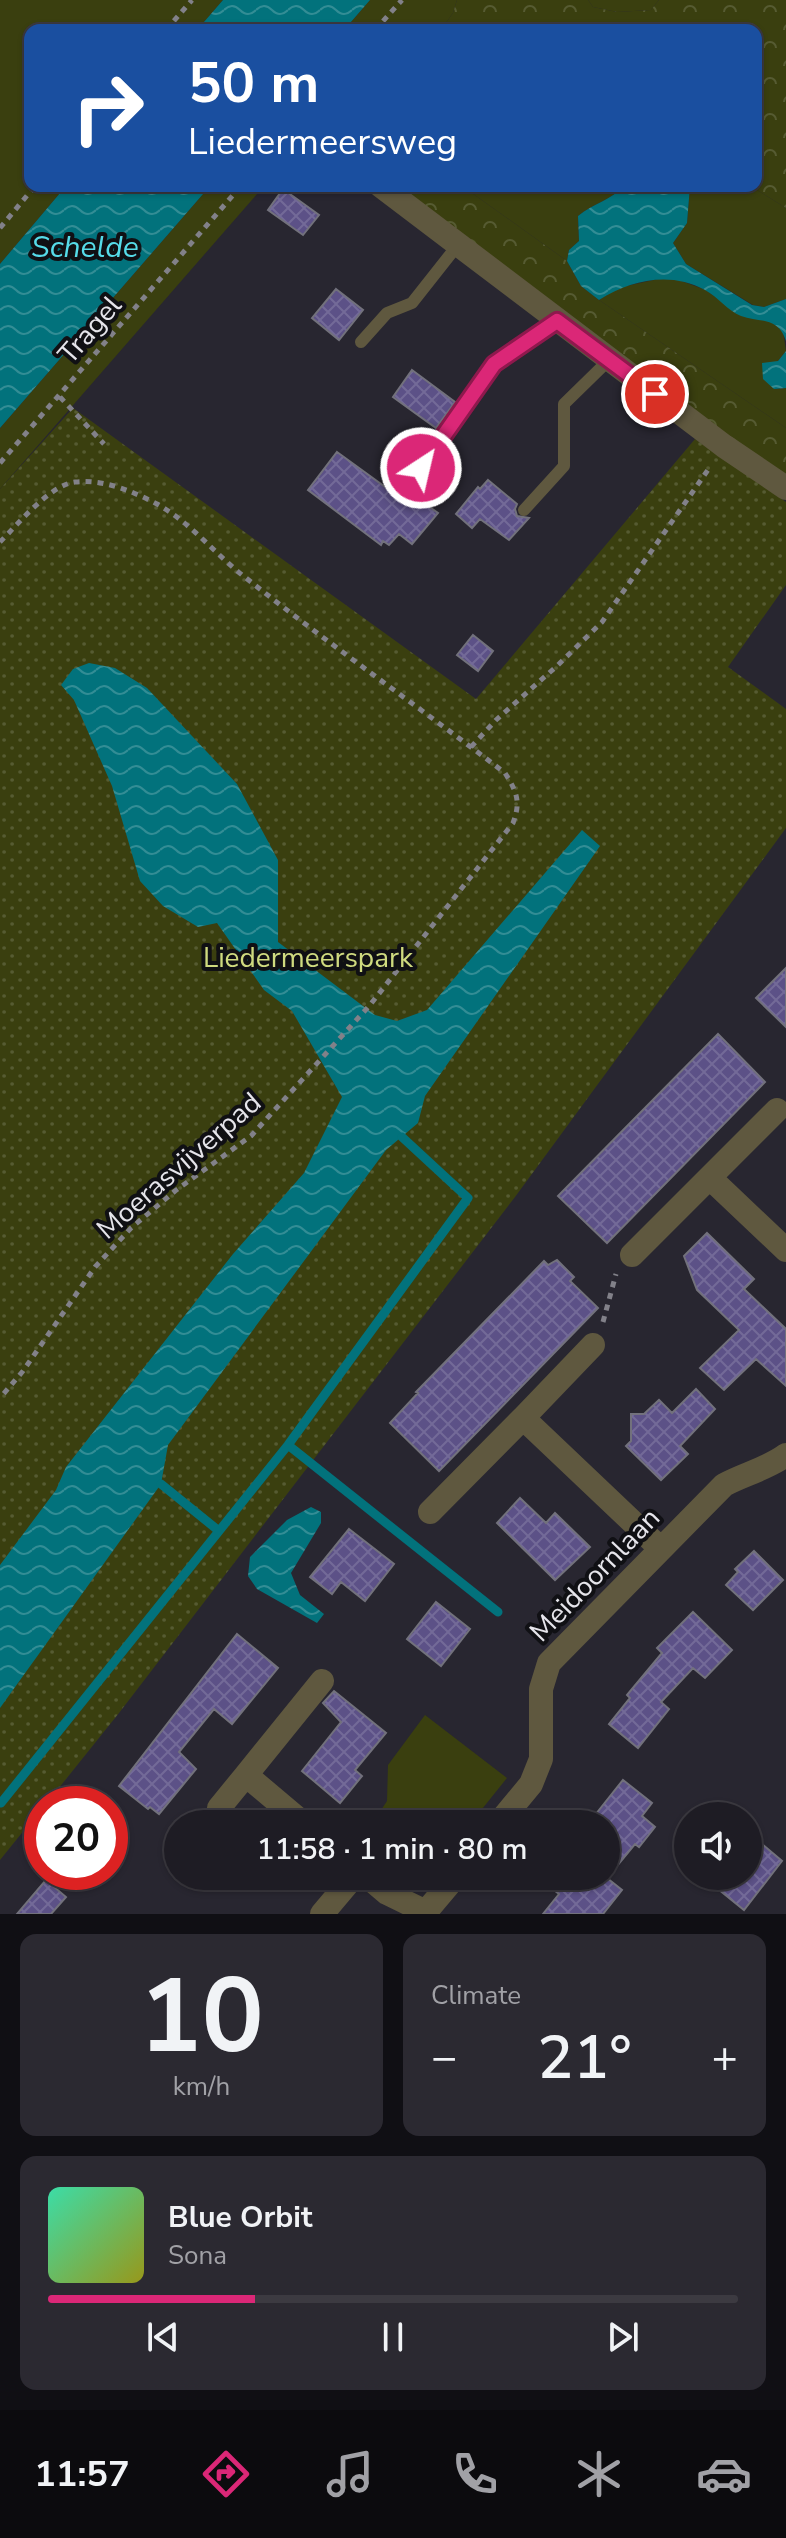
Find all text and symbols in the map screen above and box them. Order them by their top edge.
text: 50 m [188,45,319,122]
icon: right [56,56,160,160]
text: Liedermeersweg [188,118,457,167]
water label: Schelde [31,227,139,268]
street label: Tragel [50,287,131,372]
pin [621,360,689,428]
icon: arrive [633,372,677,416]
position arrow [379,426,463,510]
park label: Liedermeerspark [203,939,414,977]
street label: Moerasvijverpad [89,1084,269,1248]
street label: Meidoornlaan [521,1500,669,1650]
speed limit sign: 20 [24,1786,128,1890]
map controls [674,1802,762,1890]
button: sound [674,1802,762,1890]
text: 11:58 · 1 min · 80 m [256,1829,528,1870]
text: 10 [139,1946,264,2088]
text: Climate [431,1978,521,2013]
text: 21° [537,2017,632,2099]
text: − [431,2028,457,2088]
text: + [712,2028,738,2088]
text: km/h [173,2069,230,2104]
text: Blue Orbit [168,2197,312,2238]
text: Sona [168,2238,227,2273]
icon: previous [141,2315,185,2359]
icon: pause [371,2315,415,2359]
icon: next [601,2315,645,2359]
icon: directions [198,2446,254,2502]
icon: music [322,2446,378,2502]
icon: phone [447,2446,503,2502]
icon: climate [571,2446,627,2502]
icon: car [696,2446,752,2502]
text: 11:57 [34,2450,130,2499]

